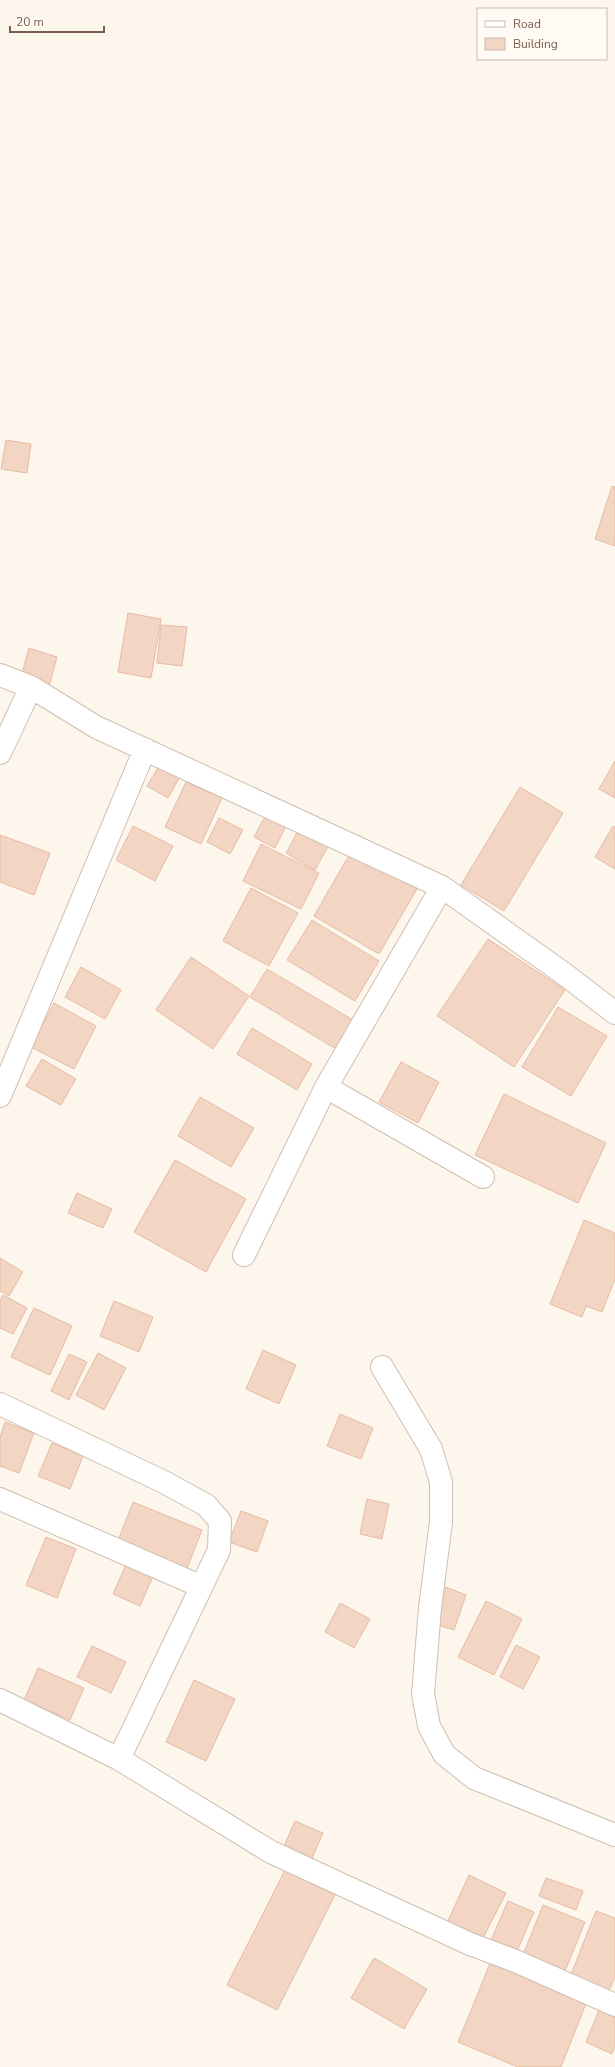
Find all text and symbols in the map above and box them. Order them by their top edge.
scale bar [10,8,104,34]
legend [477,8,607,60]
text: 20 m [16,14,44,30]
text: Road [513,16,541,32]
text: Building [513,36,558,52]

